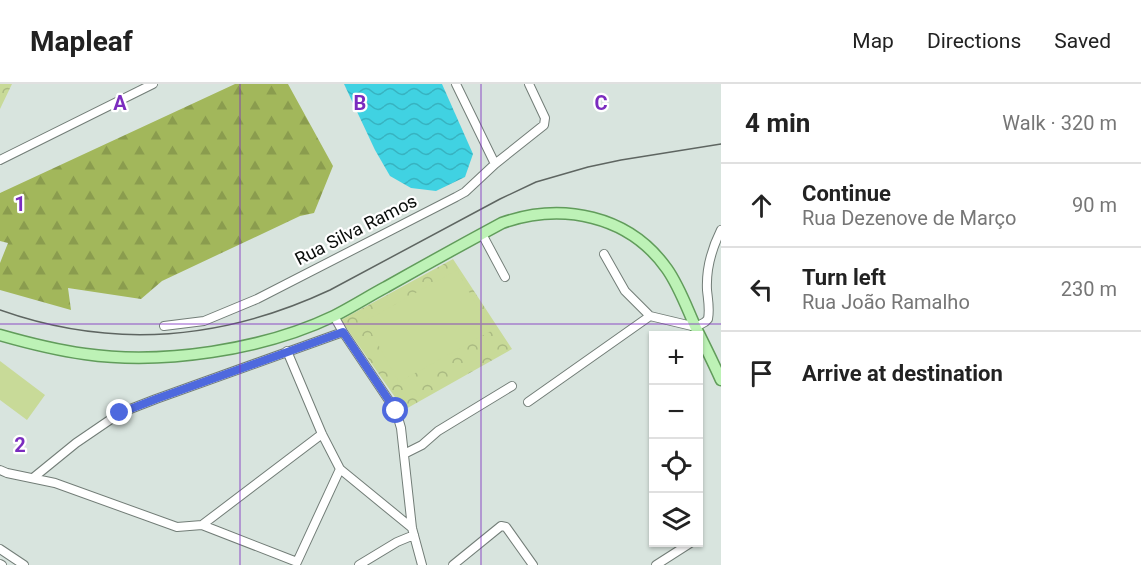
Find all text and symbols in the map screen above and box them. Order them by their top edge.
text: Mapleaf [30,25,133,58]
text: Map [852,29,894,53]
text: Directions [927,29,1021,53]
text: Saved [1054,29,1111,53]
text: A [113,91,127,115]
text: B [354,91,366,115]
text: C [594,91,608,115]
text: 4 min [745,108,810,138]
text: Walk · 320 m [1002,111,1117,135]
text: Continue [802,181,891,206]
icon: ahead [745,189,778,222]
street label: Rua Silva Ramos [291,190,420,269]
text: 1 [14,192,26,216]
text: 90 m [1072,193,1117,217]
text: Rua Dezenove de Março [802,206,1016,230]
text: Turn left [802,265,886,290]
icon: left [745,273,778,306]
text: 230 m [1061,277,1117,301]
text: Rua João Ramalho [802,290,970,314]
map controls [649,331,703,547]
button: + [649,331,703,385]
icon: arrive [745,357,778,390]
text: Arrive at destination [802,361,1003,386]
button: − [649,385,703,439]
route start [382,397,408,423]
route end [106,399,132,425]
text: 2 [14,433,26,457]
button: locate [649,439,703,493]
button: layers [649,493,703,547]

